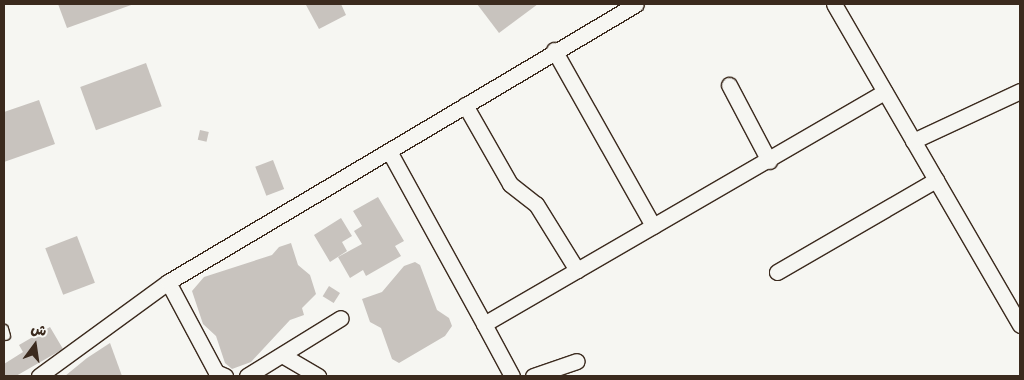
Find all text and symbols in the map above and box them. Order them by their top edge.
text: ش [28,316,49,344]
north arrow [10,320,60,370]

